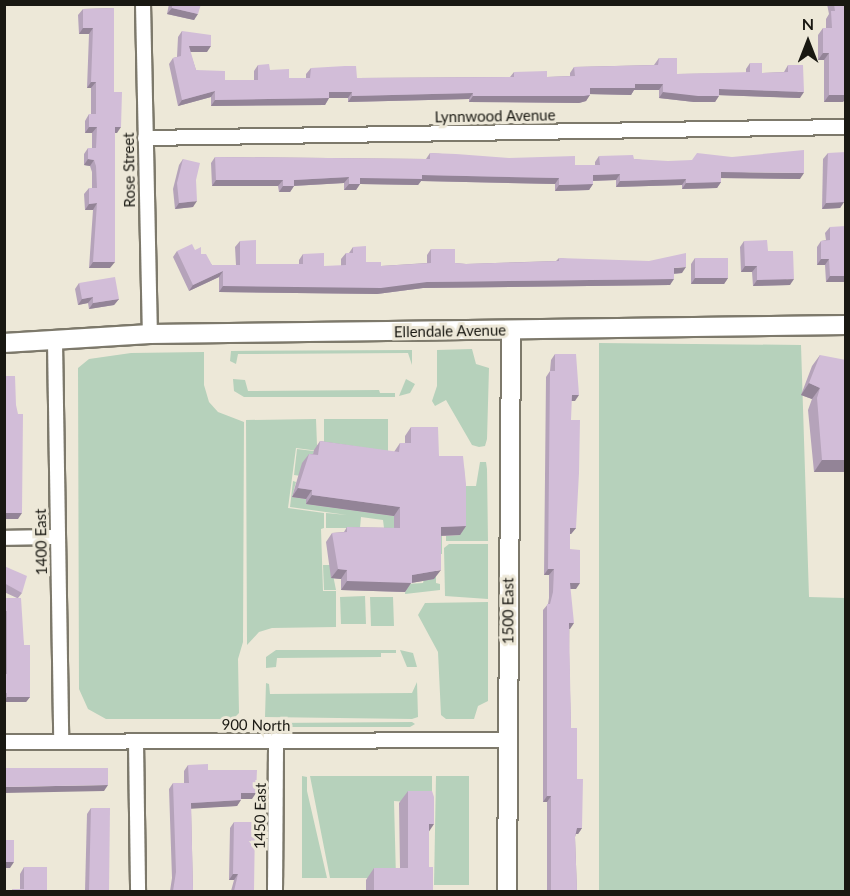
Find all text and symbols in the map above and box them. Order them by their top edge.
north arrow [778,12,838,72]
text: N [802,14,814,33]
street label: Lynnwood Avenue [434,106,556,126]
street label: Rose Street [119,132,139,208]
street label: Ellendale Avenue [393,321,507,341]
street label: 1400 East [31,509,51,575]
street label: 1500 East [499,578,517,644]
street label: 900 North [221,715,291,735]
street label: 1450 East [250,783,270,849]

